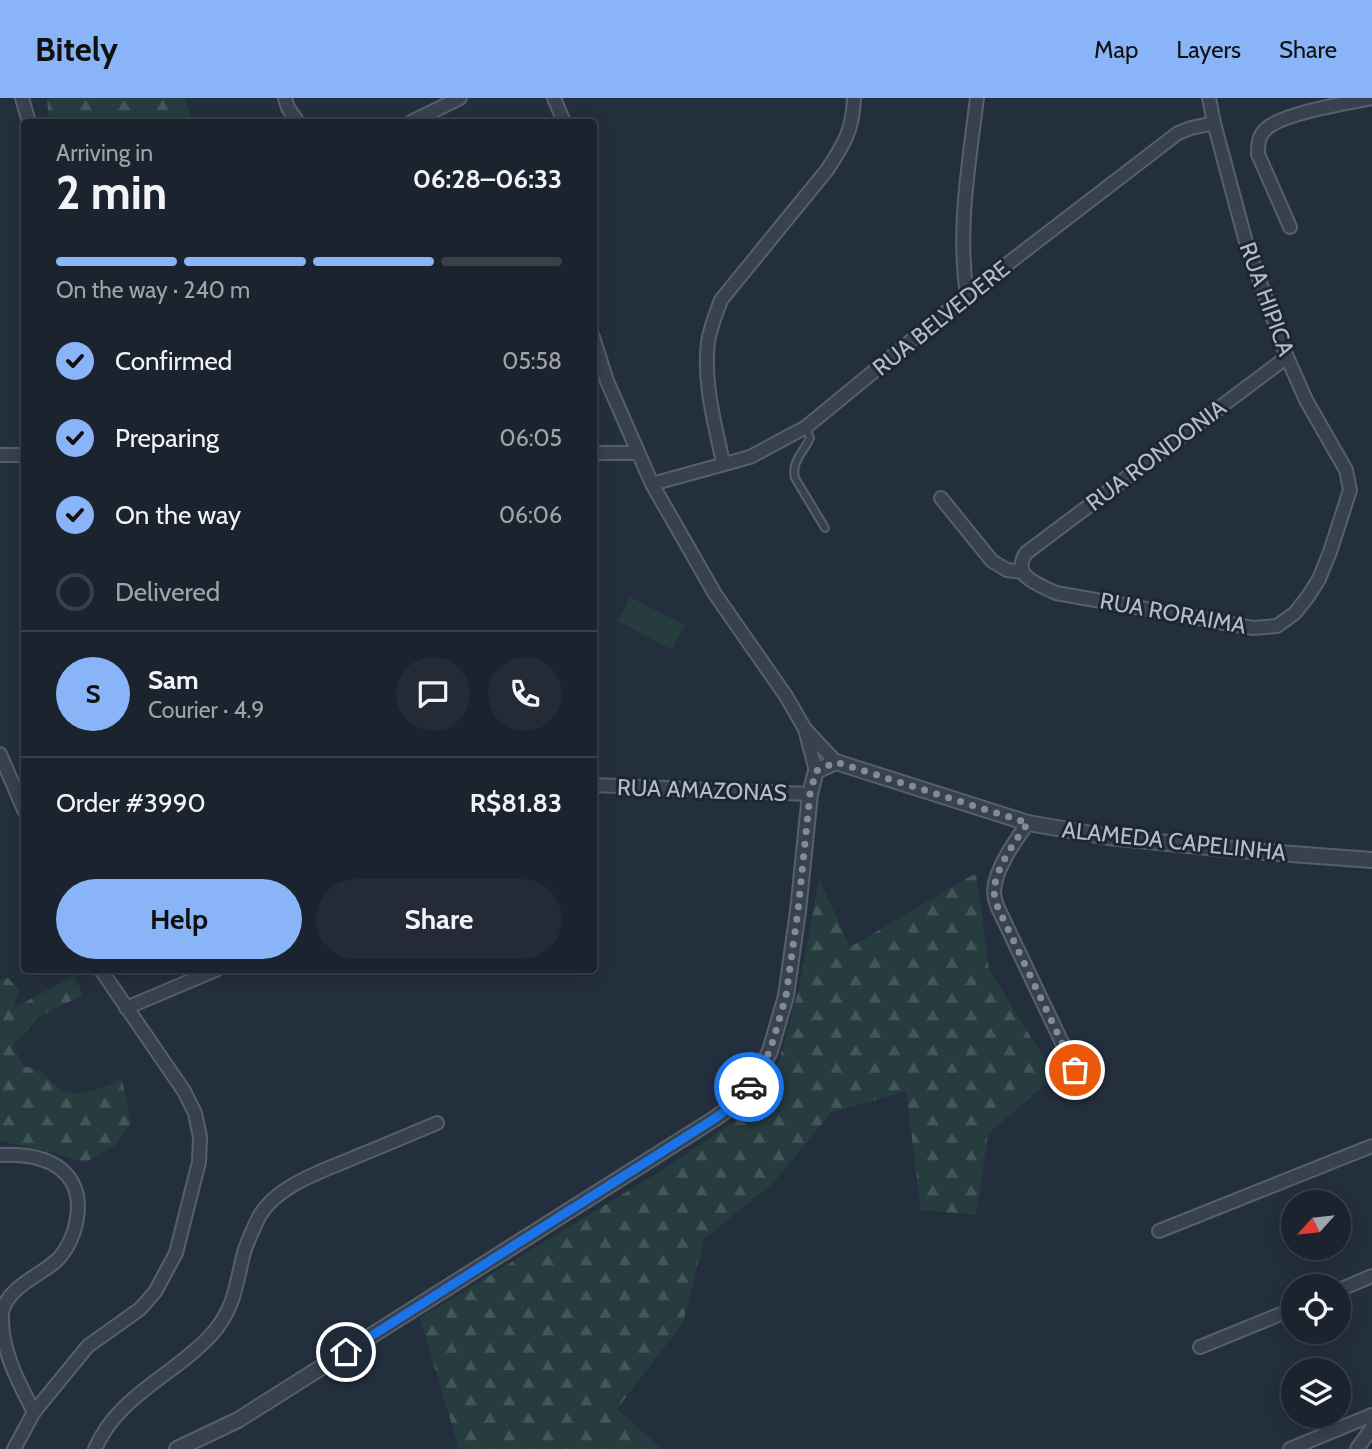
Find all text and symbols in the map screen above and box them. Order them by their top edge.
text: Bitely [35,29,118,69]
text: Map [1094,35,1138,64]
text: Layers [1176,35,1241,64]
text: Share [1279,35,1337,64]
text: Arriving in [56,139,153,167]
text: 06:28–06:33 [413,163,562,195]
text: 2 min [56,165,167,221]
street label: RUA HIPICA [1233,238,1301,360]
street label: RUA BELVEDERE [867,254,1015,382]
text: On the way · 240 m [56,276,250,304]
icon: check [56,342,94,380]
text: Confirmed [115,345,232,377]
text: 05:58 [502,347,562,375]
street label: RUA RONDONIA [1081,393,1231,517]
icon: check [56,419,94,457]
text: Preparing [115,422,219,454]
text: 06:05 [500,424,562,452]
icon: check [56,496,94,534]
text: On the way [115,499,241,531]
text: 06:06 [499,501,562,529]
text: Delivered [115,576,220,608]
street label: RUA RORAIMA [1098,586,1248,640]
button: chat [396,657,470,731]
button: phone [488,657,562,731]
text: Sam [148,664,199,696]
text: S [85,678,101,710]
text: Courier · 4.9 [148,696,264,724]
street label: RUA AMAZONAS [616,773,788,807]
text: Order #3990 [56,787,206,819]
text: R$81.83 [470,787,562,819]
street label: ALAMEDA CAPELINHA [1061,815,1287,867]
button: Help [56,879,302,959]
button: Share [316,879,562,959]
pin [1045,1040,1105,1100]
icon: bag [1056,1051,1094,1089]
courier [714,1052,784,1122]
icon: car [730,1068,768,1106]
north arrow [1281,1190,1351,1260]
map controls [1281,1190,1351,1428]
button: locate [1281,1274,1351,1344]
pin [316,1322,376,1382]
icon: home [327,1333,365,1371]
button: layers [1281,1358,1351,1428]

